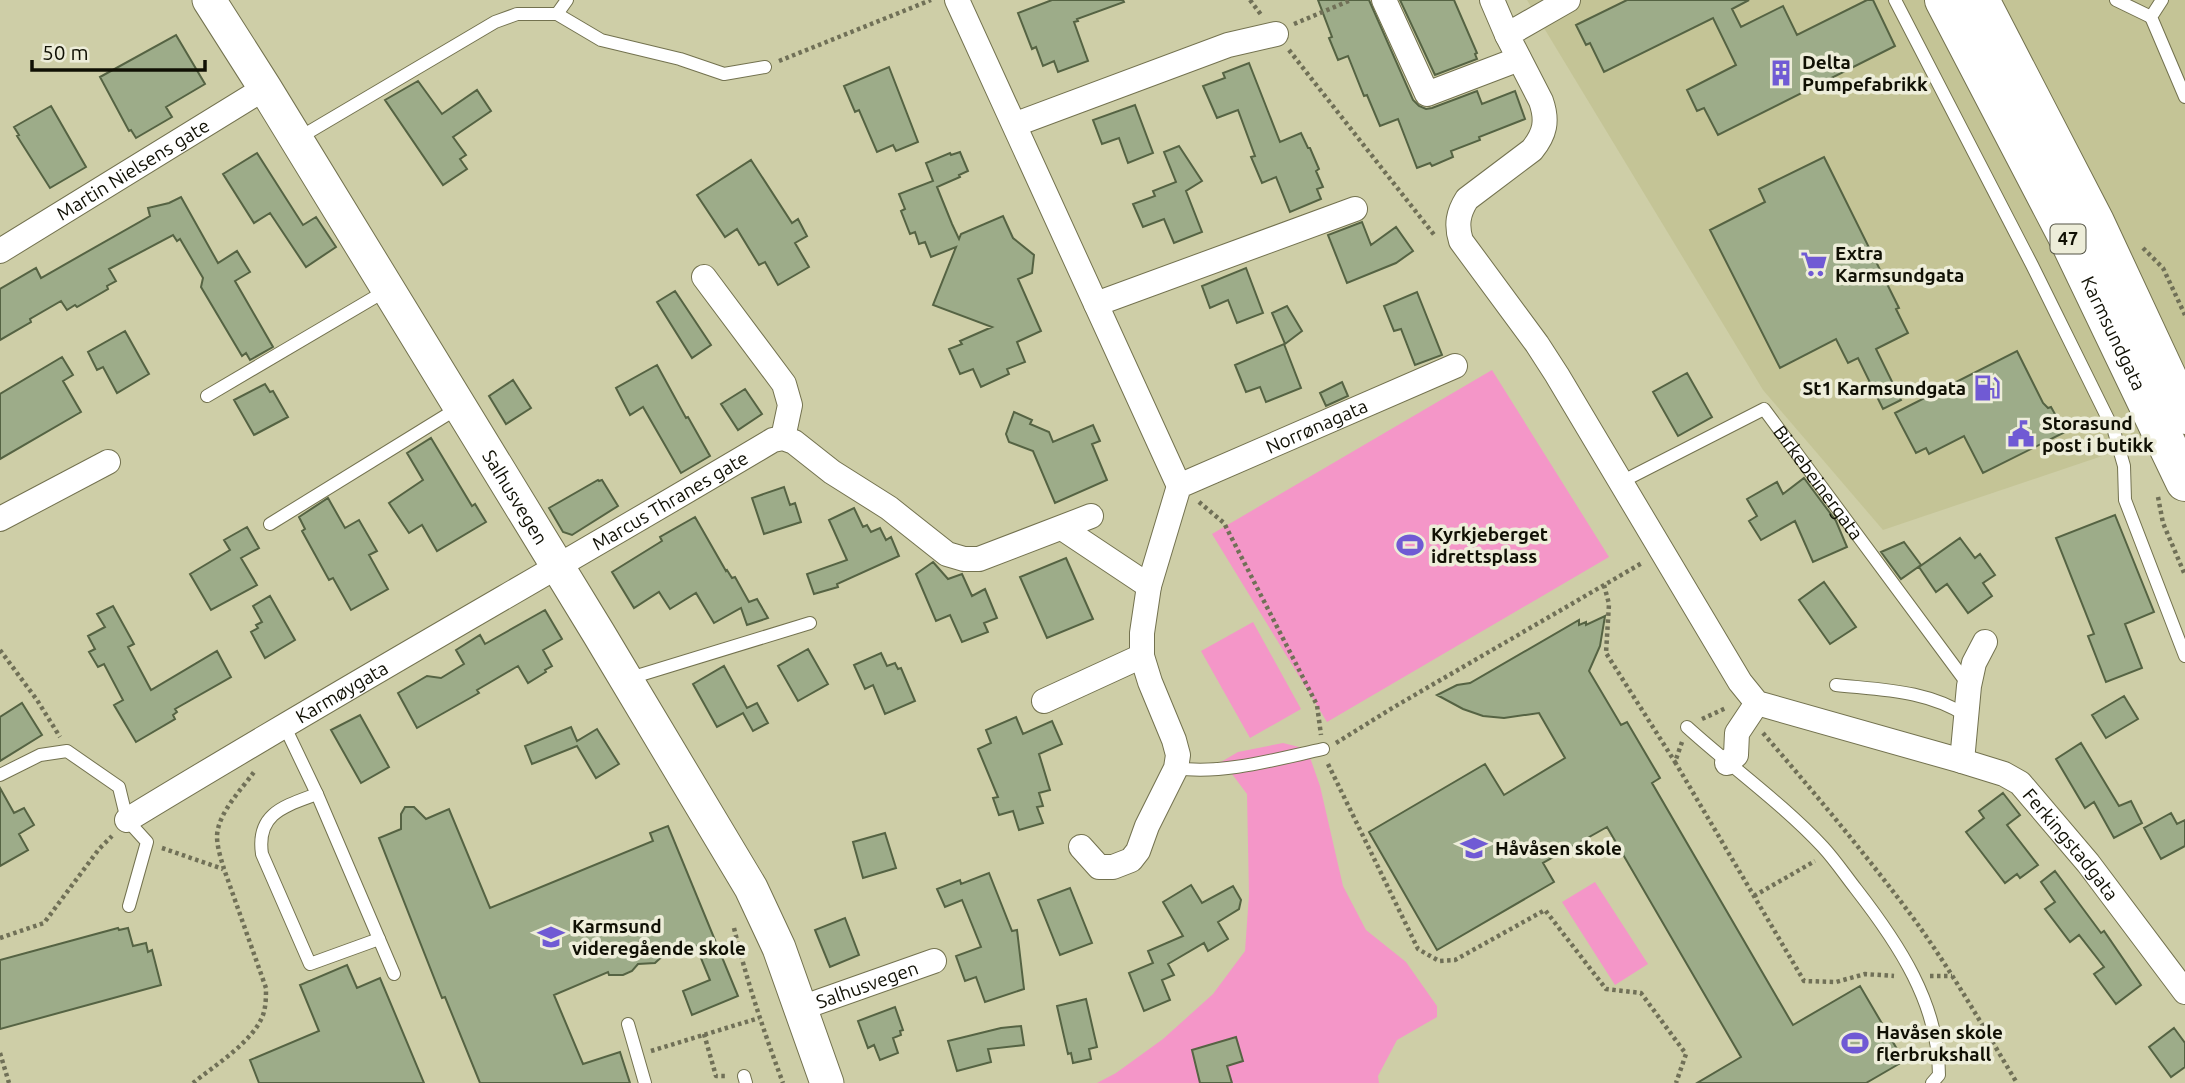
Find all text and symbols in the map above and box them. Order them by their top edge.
scale bar [32,28,205,72]
text: 50 m [42,40,89,64]
place label: Delta Pumpefabrikk [1802,51,1928,95]
building icon: Delta Pumpefabrikk [1766,58,1796,88]
street label: Martin Nielsens gate [52,114,213,225]
road number: 47 [2050,225,2086,254]
place label: Extra Karmsundgata [1835,242,1964,286]
supermarket icon: Extra Karmsundgata [1799,249,1829,279]
street label: Karmsundgata [2077,273,2150,394]
fuel station icon: St1 Karmsundgata [1972,373,2002,403]
place label: St1 Karmsundgata [1803,377,1966,399]
street label: Norrønagata [1262,394,1371,458]
place label: Storasund post i butikk [2042,412,2154,456]
public building icon: Storasund post i butikk [2006,419,2036,449]
street label: Birkebeinergata [1769,421,1868,544]
street label: Salhusvegen [478,446,553,548]
street label: Marcus Thranes gate [588,446,752,555]
place label: Kyrkjeberget idrettsplass [1431,523,1548,567]
sports icon: Kyrkjeberget idrettsplass [1395,530,1425,560]
street label: Karmøygata [292,656,392,728]
street label: Ferkingstadgata [2018,784,2123,905]
school or university icon: Håvåsen skole [1459,833,1489,863]
place label: Håvåsen skole [1495,837,1622,859]
place label: Karmsund videregående skole [572,915,746,959]
school or university icon: Karmsund videregående skole [536,922,566,952]
street label: Salhusvegen [813,957,921,1013]
place label: Havåsen skole flerbrukshall [1876,1021,2003,1065]
sports icon: Havåsen skole flerbrukshall [1840,1028,1870,1058]

